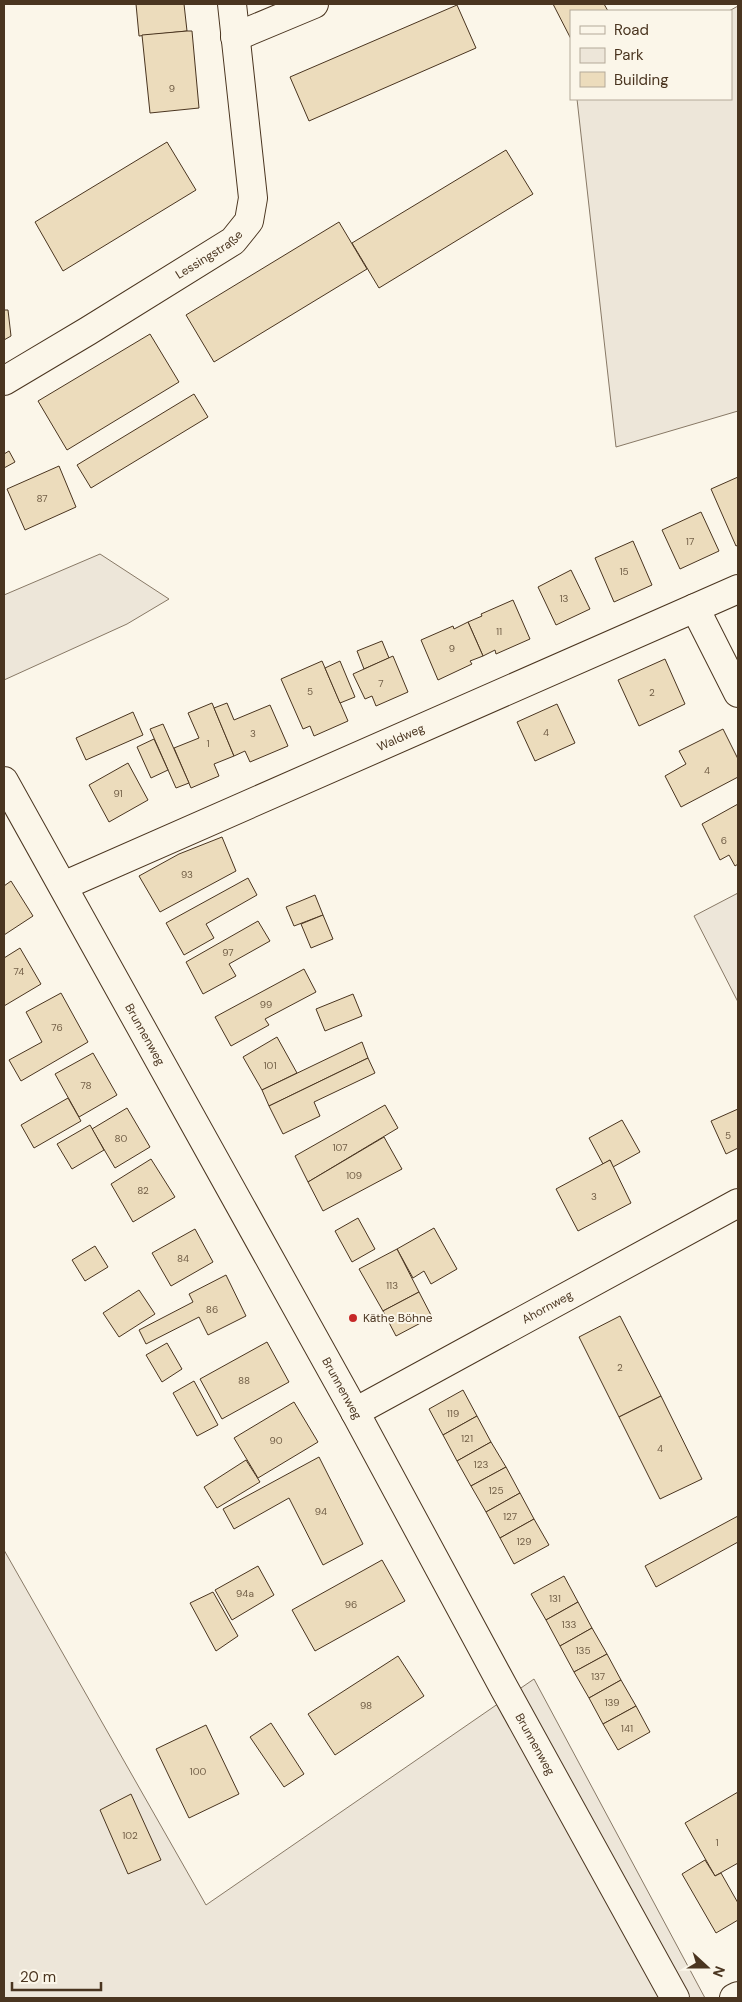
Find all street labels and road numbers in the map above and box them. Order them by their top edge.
street label: Lessingstraße [173,227,246,283]
street label: Waldweg [375,720,427,755]
street label: Brunnenweg [121,1001,169,1069]
street label: Ahornweg [519,1287,576,1327]
street label: Brunnenweg [318,1355,366,1422]
street label: Brunnenweg [512,1710,559,1778]

